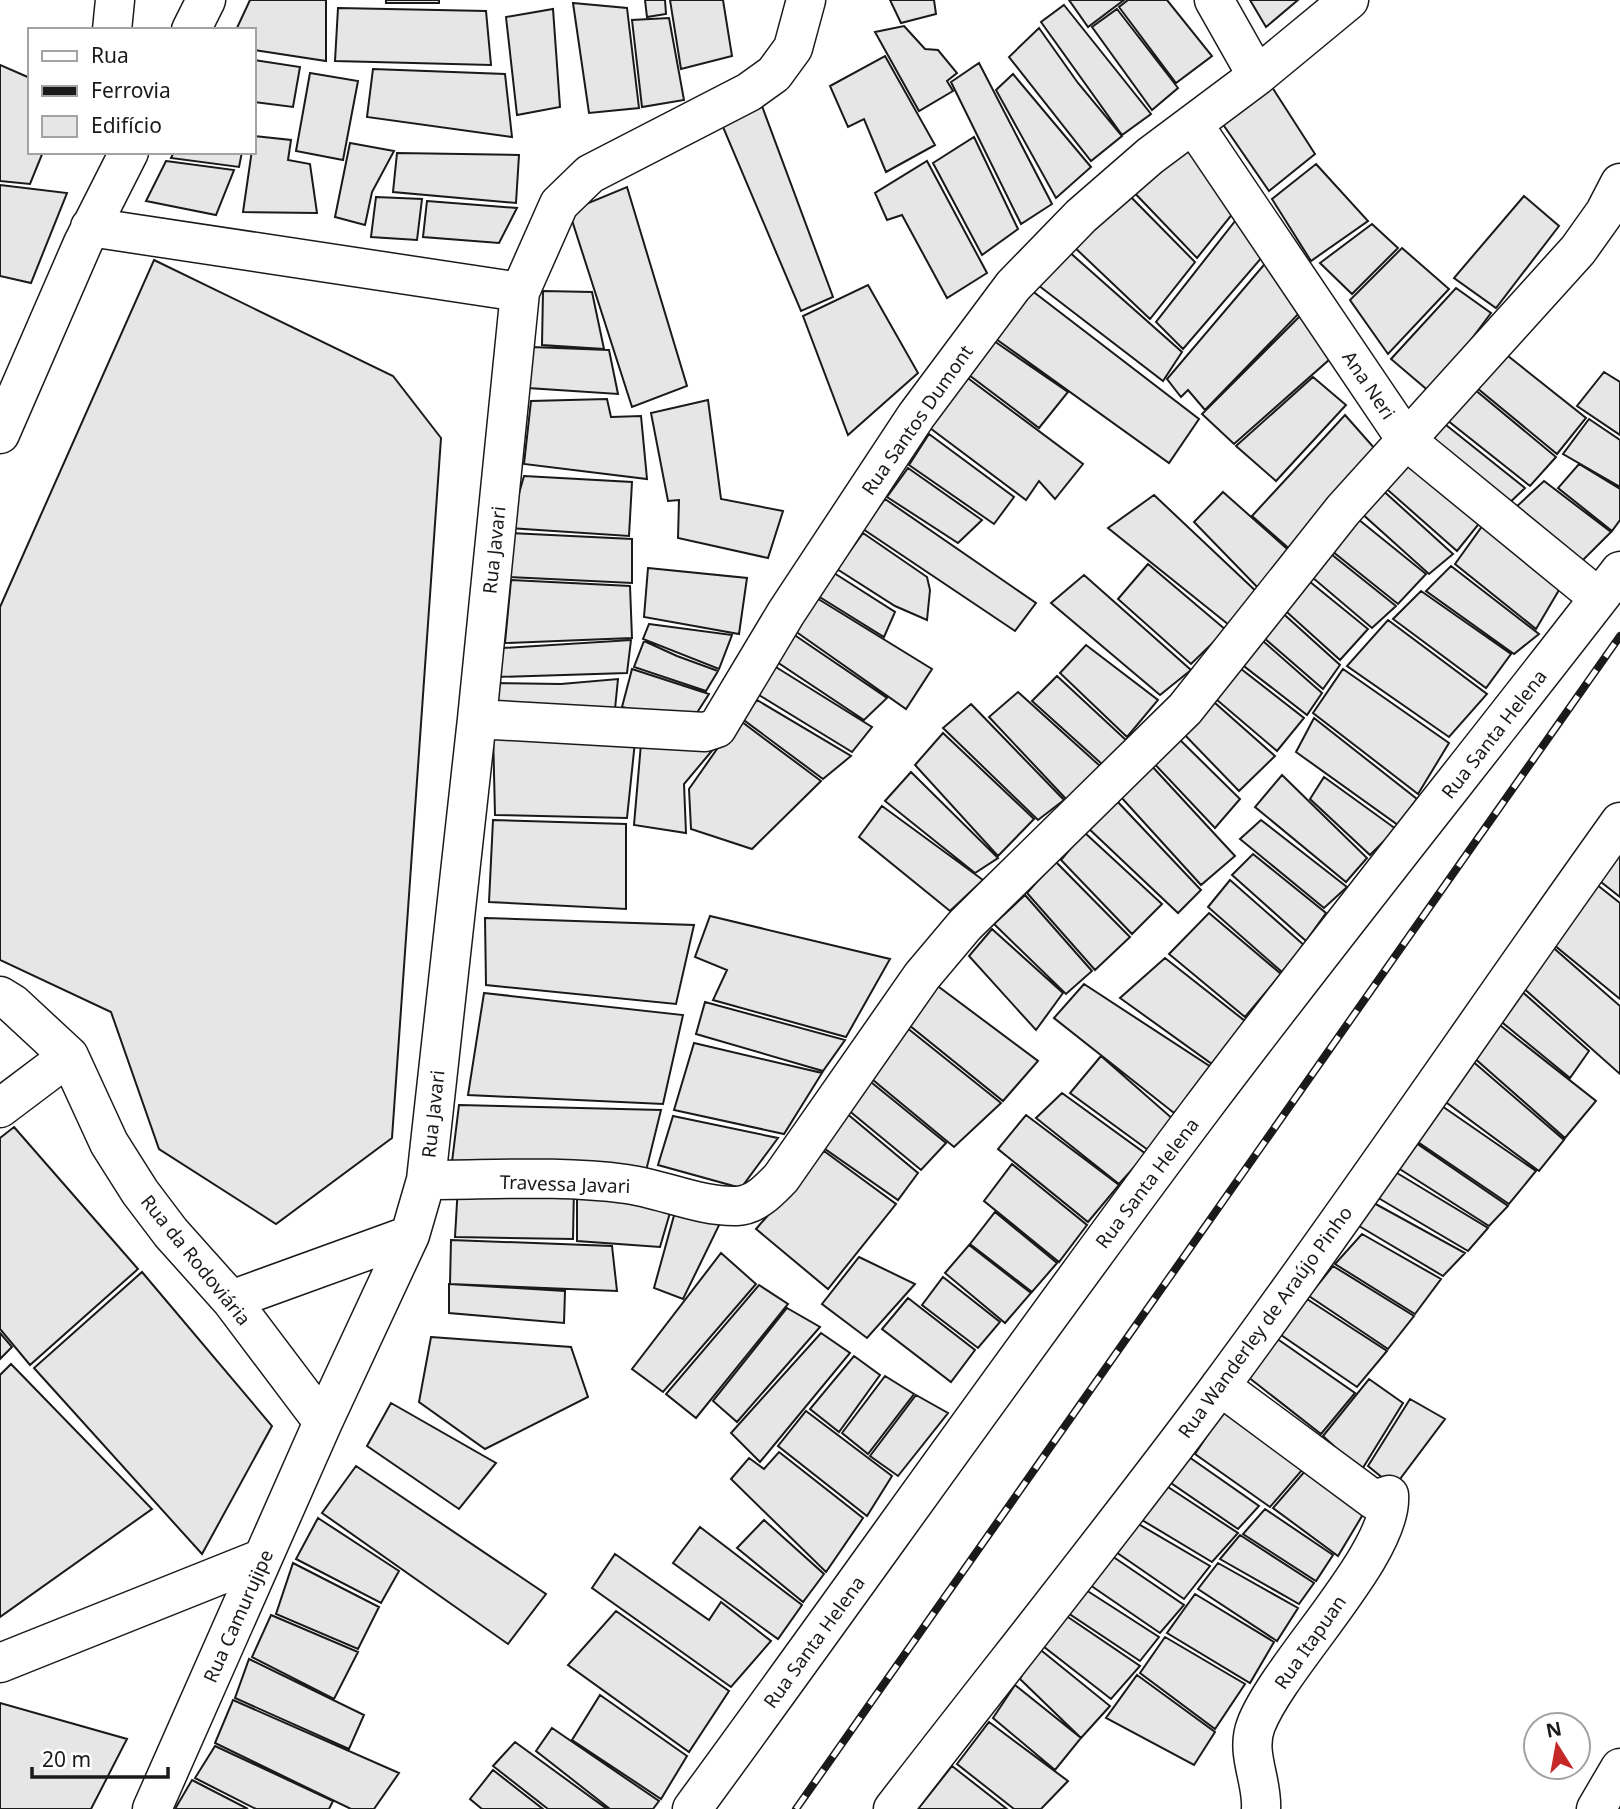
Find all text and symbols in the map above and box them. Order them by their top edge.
legend [28,28,256,154]
text: Rua [91,41,129,69]
text: Ferrovia [91,76,171,104]
text: Edifício [91,111,162,139]
street label: Rua Santos Dumont [855,340,979,500]
street label: Ana Neri [1337,346,1401,424]
street label: Rua Javari [476,505,512,595]
street label: Rua Santa Helena [1435,664,1553,804]
street label: Rua Javari [415,1069,451,1159]
street label: Rua Santa Helena [1089,1112,1205,1254]
street label: Travessa Javari [499,1169,631,1199]
street label: Rua da Rodoviária [135,1189,257,1331]
street label: Rua Wanderley de Araújo Pinho [1172,1201,1358,1443]
street label: Rua Camurujipe [197,1545,279,1687]
street label: Rua Santa Helena [757,1571,871,1713]
street label: Rua Itapuan [1268,1590,1352,1694]
north arrow [1522,1711,1592,1781]
text: N [1544,1715,1564,1744]
scale bar [32,1736,168,1780]
text: 20 m [42,1745,91,1773]

